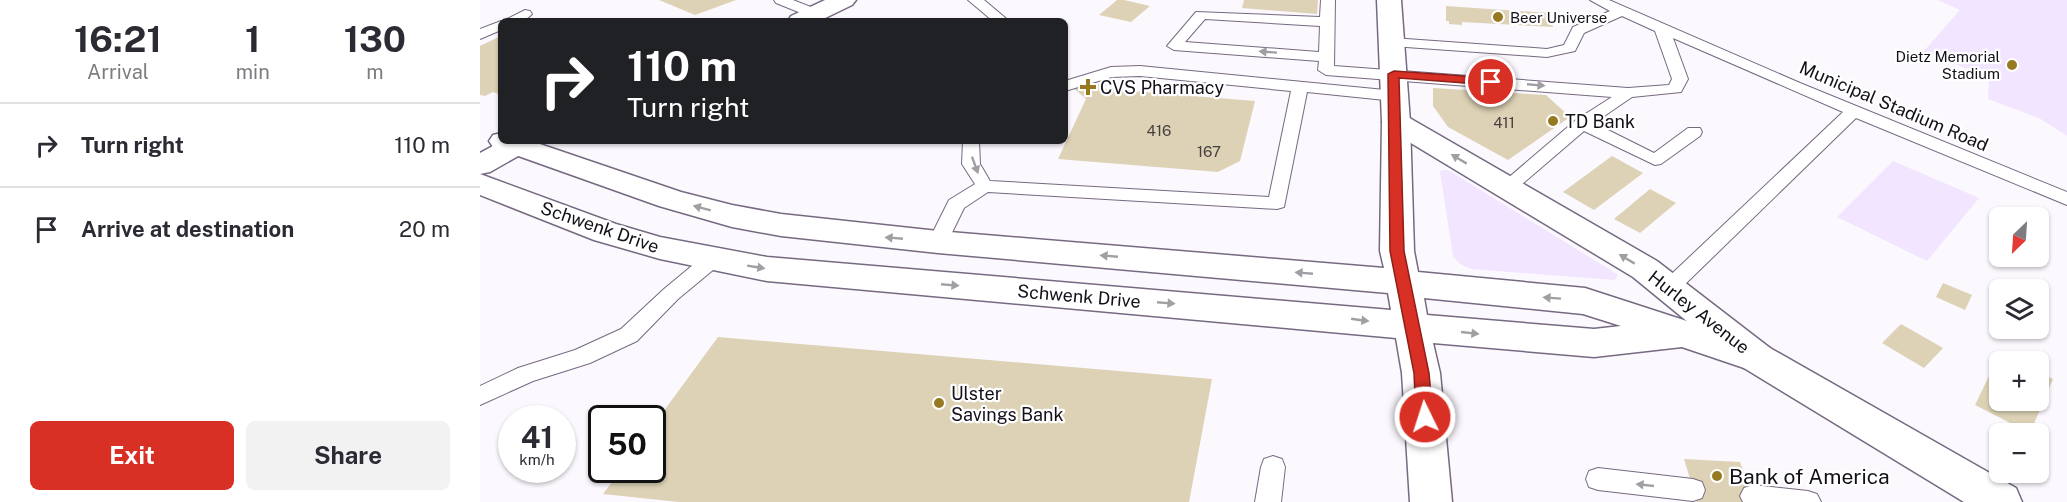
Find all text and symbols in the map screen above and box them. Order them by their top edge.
place label: Beer Universe [1510,9,1607,26]
marker: Beer Universe [1491,10,1505,24]
text: 16:21 [74,18,162,60]
text: 1 [245,18,260,60]
text: 130 [344,18,406,60]
text: 110 m [627,41,737,90]
icon: right [528,42,606,120]
one-way arrow [1258,48,1277,57]
place label: Dietz Memorial Stadium [1896,48,2000,82]
pin [1465,56,1516,107]
street label: Municipal Stadium Road [1796,57,1992,155]
marker: Dietz Memorial Stadium [2005,58,2019,72]
text: Arrival [87,60,149,84]
text: min [236,60,270,84]
text: m [366,60,384,84]
icon: arrive [1474,65,1507,98]
place label: CVS Pharmacy [1100,77,1224,98]
marker: CVS Pharmacy [1081,80,1095,94]
one-way arrow [1526,80,1545,90]
text: Turn right [627,91,750,123]
place label: TD Bank [1565,111,1635,132]
house number: 411 [1493,114,1515,131]
marker: TD Bank [1546,114,1560,128]
house number: 416 [1147,122,1171,139]
icon: right [30,129,63,162]
text: Turn right [81,132,184,158]
text: 110 m [394,132,450,158]
house number: 167 [1197,143,1221,160]
one-way arrow [1451,154,1467,165]
one-way arrow [970,156,980,174]
street label: Schwenk Drive [538,197,662,257]
one-way arrow [693,203,711,212]
north arrow [1989,207,2049,267]
map controls [1989,207,2049,483]
icon: arrive [30,213,63,246]
text: Arrive at destination [81,216,294,242]
text: 20 m [399,216,450,242]
one-way arrow [885,233,904,243]
one-way arrow [1100,251,1119,261]
one-way arrow [1619,253,1635,264]
one-way arrow [747,263,766,272]
street label: Hurley Avenue [1644,266,1754,358]
one-way arrow [1294,268,1313,278]
button: layers [1989,279,2049,339]
one-way arrow [941,280,960,290]
street label: Schwenk Drive [1016,280,1142,312]
one-way arrow [1543,293,1562,303]
one-way arrow [1156,298,1175,308]
one-way arrow [1350,316,1369,325]
one-way arrow [1461,329,1480,338]
button: + [1989,351,2049,411]
place label: Ulster Savings Bank [951,383,1064,425]
position arrow [1393,385,1457,449]
marker: Ulster Savings Bank [932,396,946,410]
speed limit sign: 50 [588,405,666,483]
text: 41 [521,419,553,455]
button: Exit [30,421,234,490]
button: Share [246,421,450,490]
button: − [1989,423,2049,483]
text: km/h [519,451,555,468]
place label: Bank of America [1729,464,1890,489]
marker: Bank of America [1710,469,1724,483]
one-way arrow [1636,480,1655,490]

